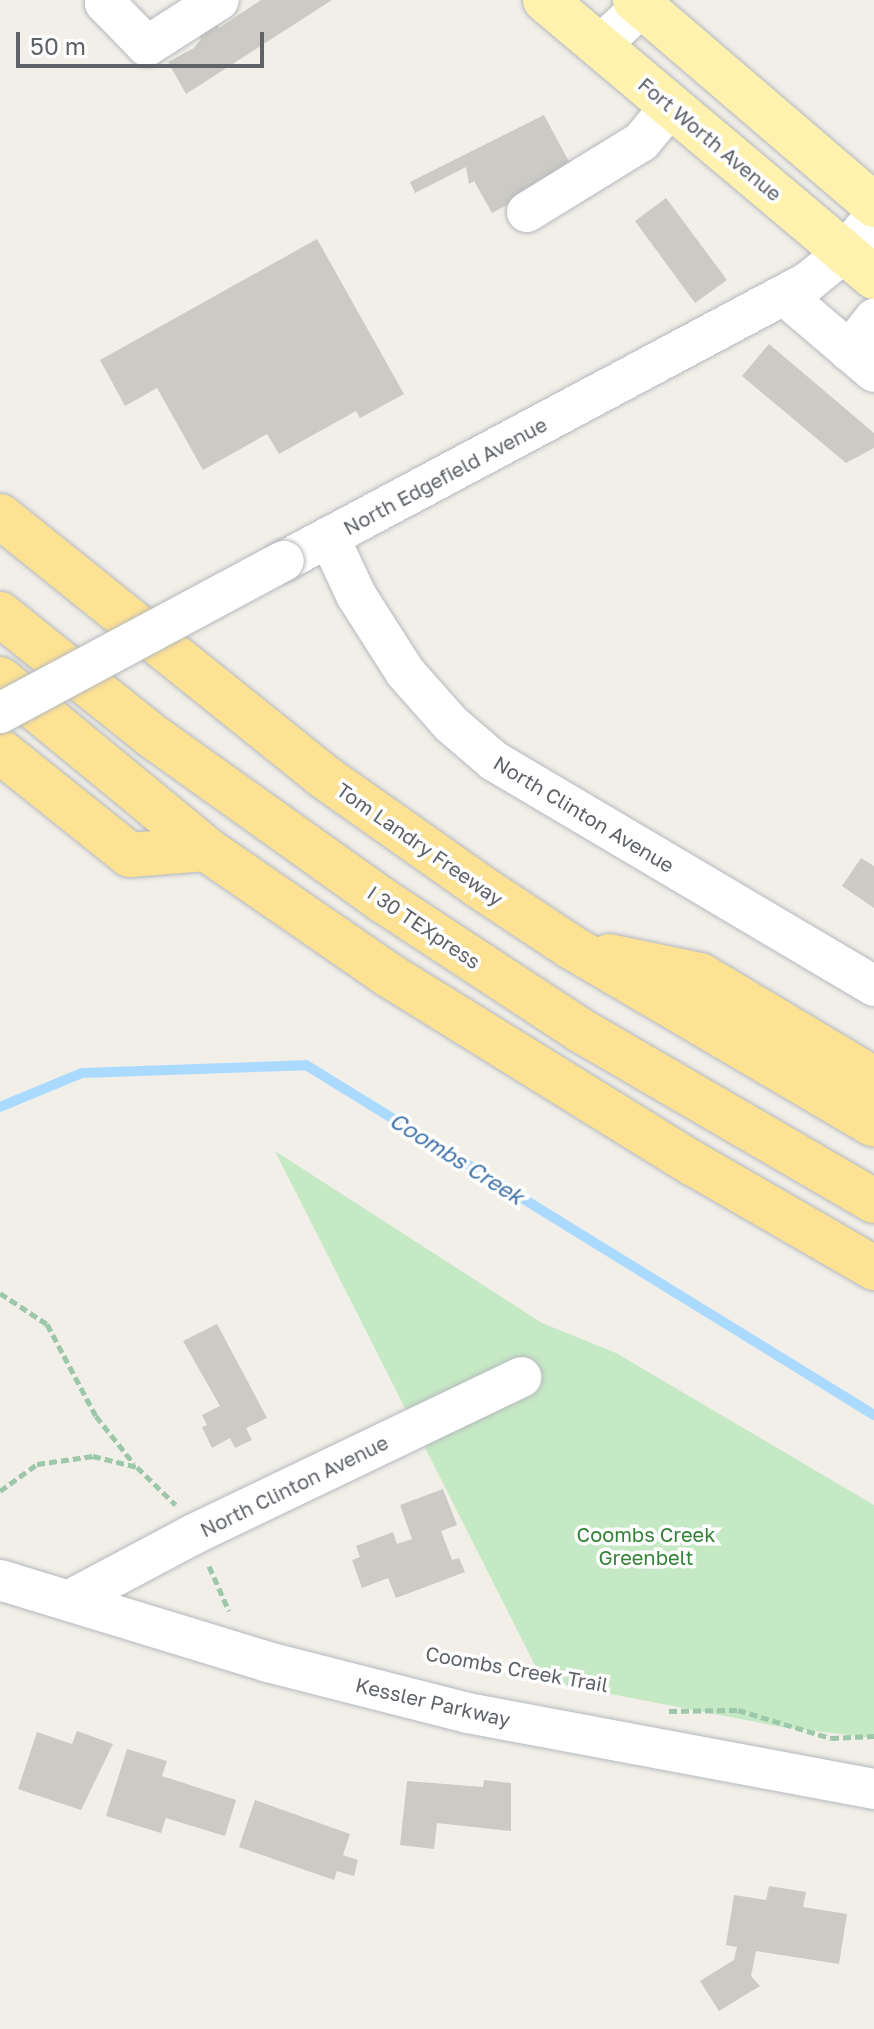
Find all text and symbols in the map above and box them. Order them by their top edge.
scale bar [20,16,268,66]
text: 50 m [30,31,86,60]
street label: Fort Worth Avenue [634,72,786,206]
street label: North Edgefield Avenue [339,412,551,540]
street label: North Clinton Avenue [490,751,678,877]
street label: Tom Landry Freeway [332,777,508,911]
street label: I 30 TEXpress [363,880,485,974]
water label: Coombs Creek [385,1106,529,1210]
street label: North Clinton Avenue [196,1430,392,1542]
park label: Coombs Creek Greenbelt [577,1523,715,1570]
street label: Coombs Creek Trail [424,1641,610,1697]
street label: Kessler Parkway [353,1673,513,1731]

